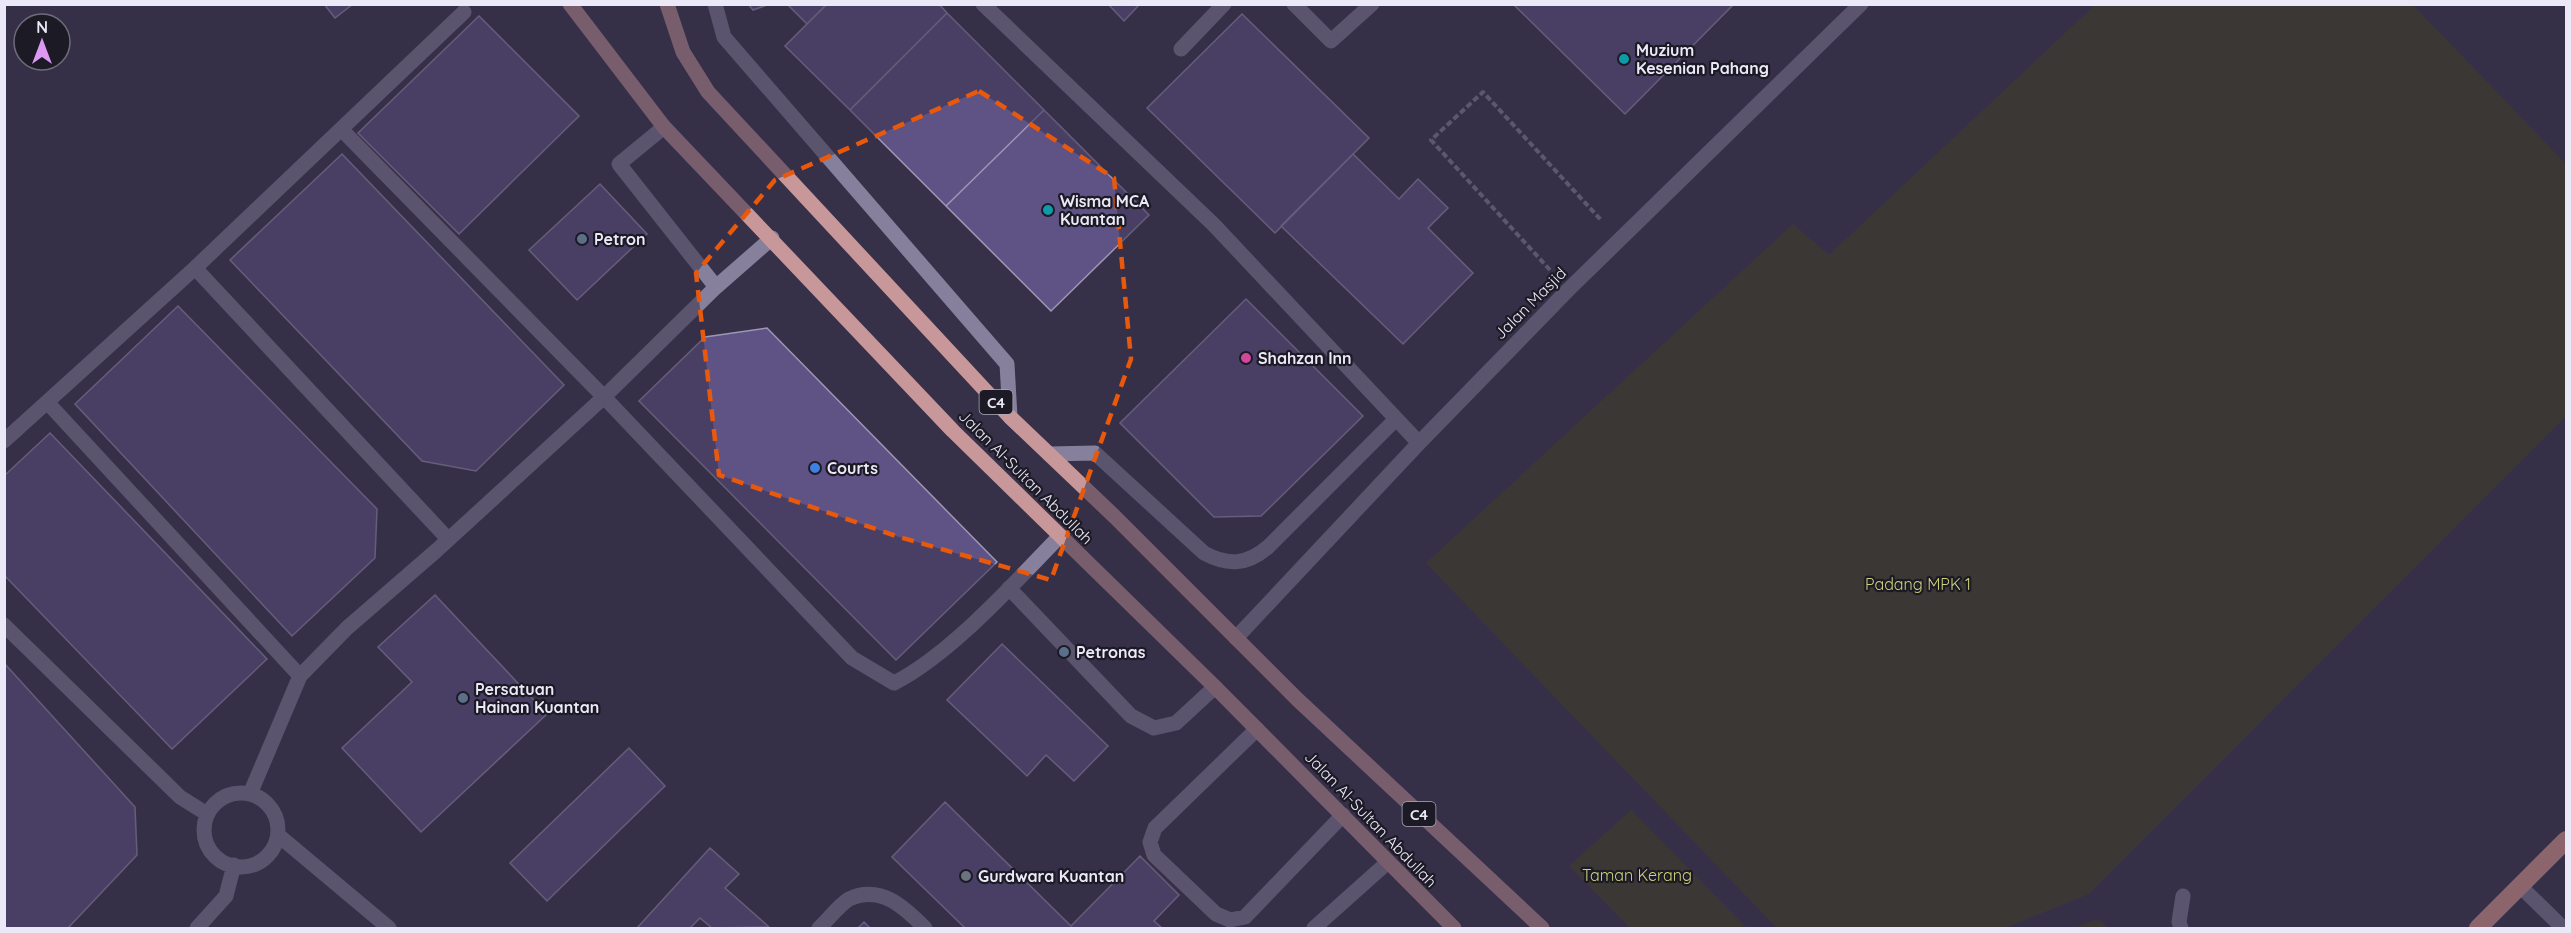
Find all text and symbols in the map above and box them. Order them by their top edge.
north arrow [12,12,72,72]
text: N [36,17,48,37]
place label: Muzium Kesenian Pahang [1636,40,1769,78]
marker: Muzium Kesenian Pahang [1617,52,1631,66]
place label: Wisma MCA Kuantan [1060,191,1150,229]
marker: Wisma MCA Kuantan [1041,203,1055,217]
place label: Petron [594,229,646,249]
marker: Petron [575,232,589,246]
street label: Jalan Masjid [1490,263,1570,343]
place label: Shahzan Inn [1258,348,1352,368]
marker: Shahzan Inn [1239,351,1253,365]
road number: C4 [980,390,1012,414]
street label: Jalan Al-Sultan Abdullah [955,406,1097,548]
place label: Courts [827,458,878,478]
marker: Courts [808,461,822,475]
park label: Padang MPK 1 [1865,574,1971,594]
place label: Petronas [1076,642,1146,662]
marker: Petronas [1057,645,1071,659]
place label: Persatuan Hainan Kuantan [475,679,599,717]
marker: Persatuan Hainan Kuantan [456,691,470,705]
street label: Jalan Al-Sultan Abdullah [1301,747,1441,891]
road number: C4 [1402,802,1436,826]
park label: Taman Kerang [1582,865,1692,885]
place label: Gurdwara Kuantan [978,866,1124,886]
marker: Gurdwara Kuantan [959,869,973,883]

